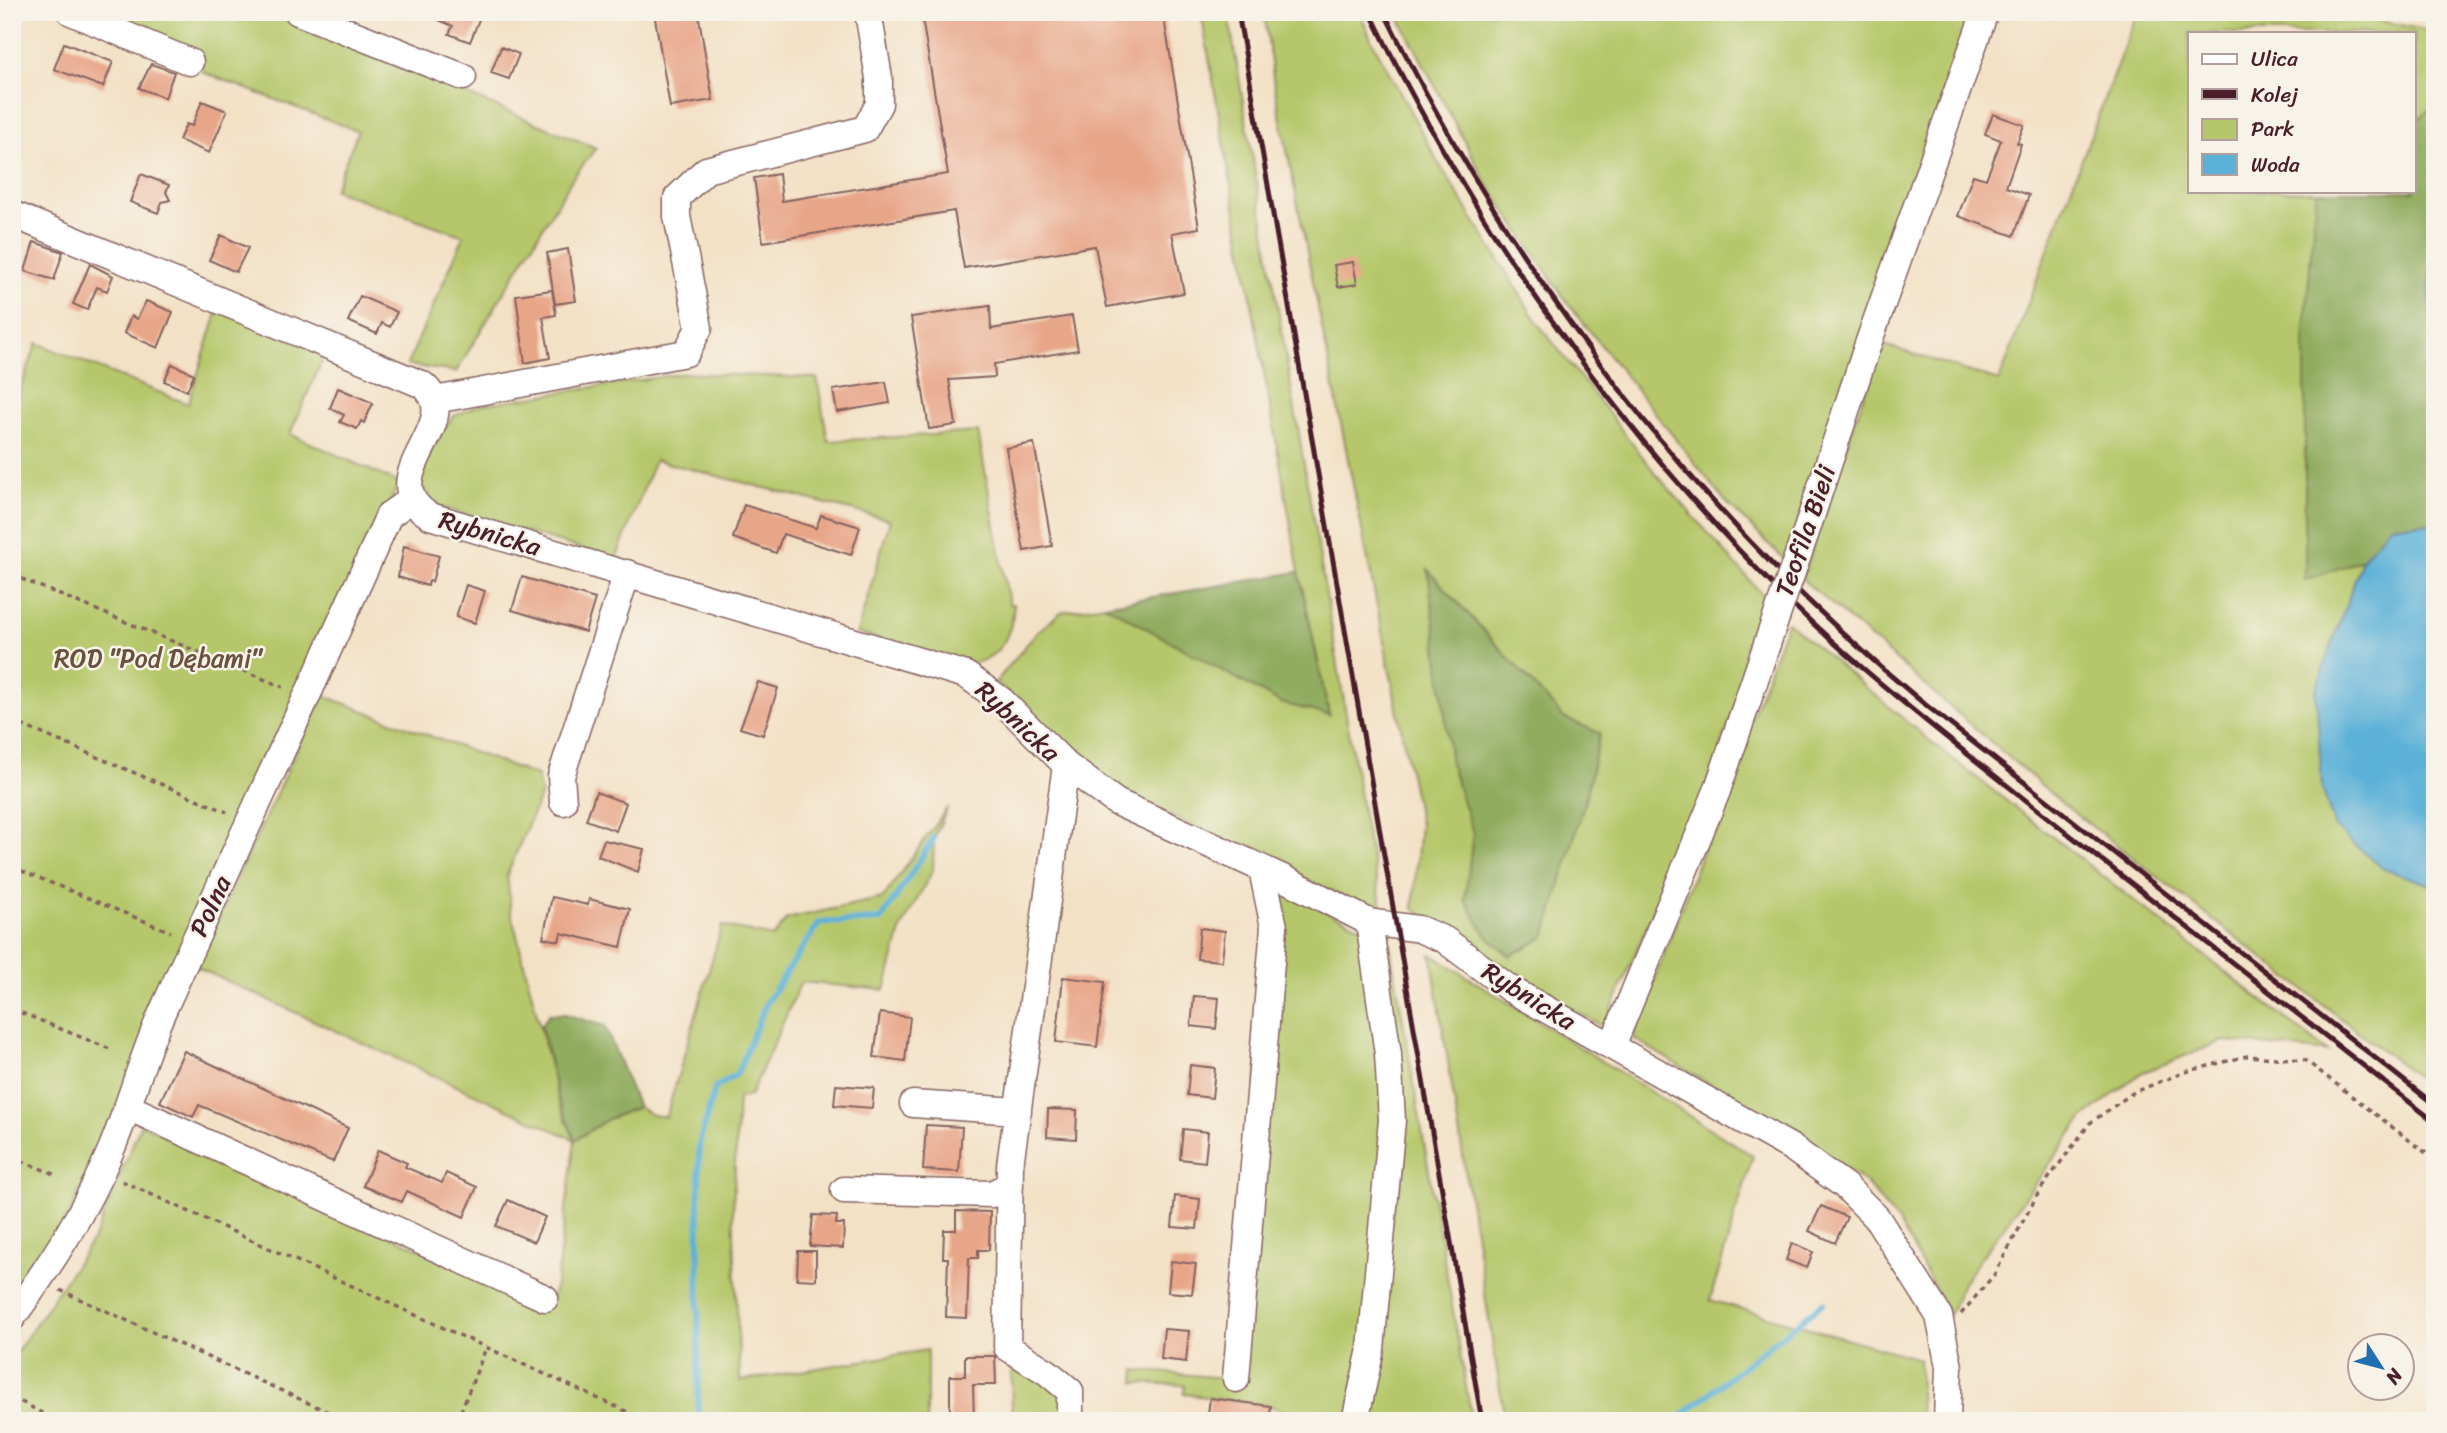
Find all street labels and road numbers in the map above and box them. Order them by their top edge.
street label: Teofila Bieli [1761,458,1849,603]
street label: Rybnicka [434,497,547,570]
street label: Rybnicka [964,669,1073,774]
street label: Polna [176,867,245,944]
street label: Rybnicka [1473,949,1586,1044]

